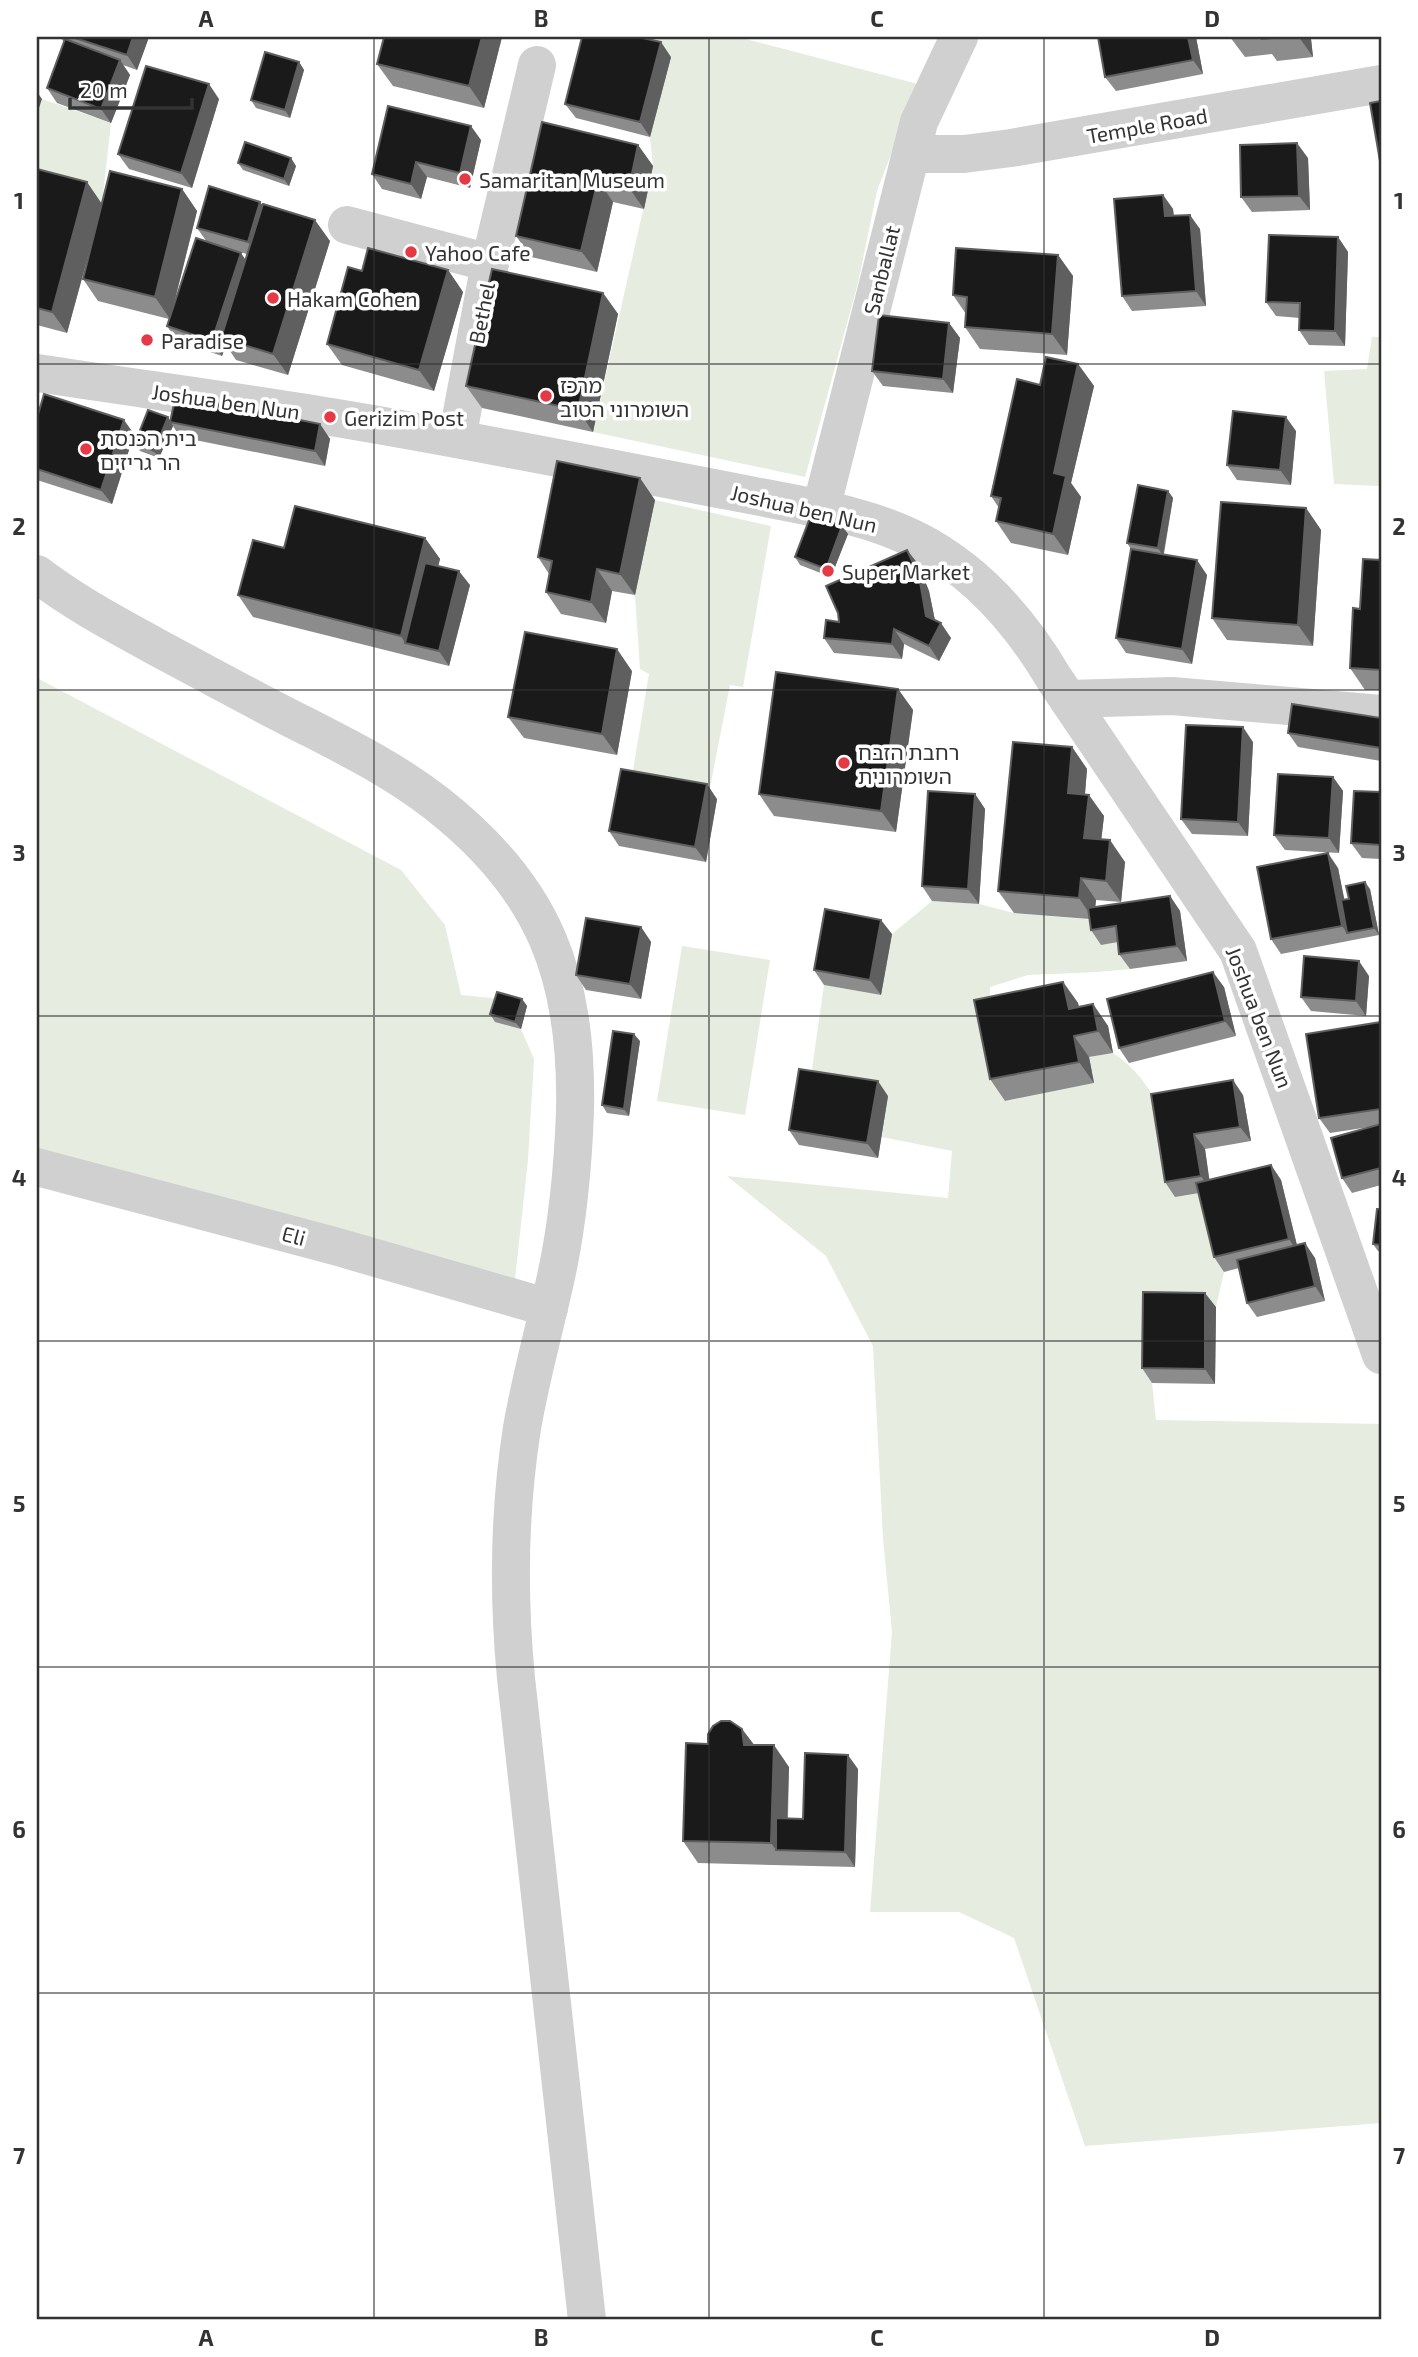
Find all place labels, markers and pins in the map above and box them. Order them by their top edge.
place label: Samaritan Museum [479,167,665,192]
marker: Samaritan Museum [457,171,473,187]
place label: Yahoo Cafe [425,240,531,265]
marker: Yahoo Cafe [403,244,419,260]
place label: Hakam Cohen [287,286,417,311]
marker: Hakam Cohen [265,290,281,306]
place label: Paradise [161,328,244,353]
marker: Paradise [139,332,155,348]
place label: מרכז השומרוני הטוב [560,372,689,421]
marker: מרכז השומרוני הטוב [538,388,554,404]
place label: Gerizim Post [344,405,464,430]
marker: Gerizim Post [322,409,338,425]
place label: בית הכנסת הר גריזים [100,425,197,474]
marker: בית הכנסת הר גריזים [78,441,94,457]
place label: Super Market [842,559,970,584]
marker: Super Market [820,563,836,579]
place label: רחבת הזבח השומרונית [858,739,960,788]
marker: רחבת הזבח השומרונית [836,755,852,771]

